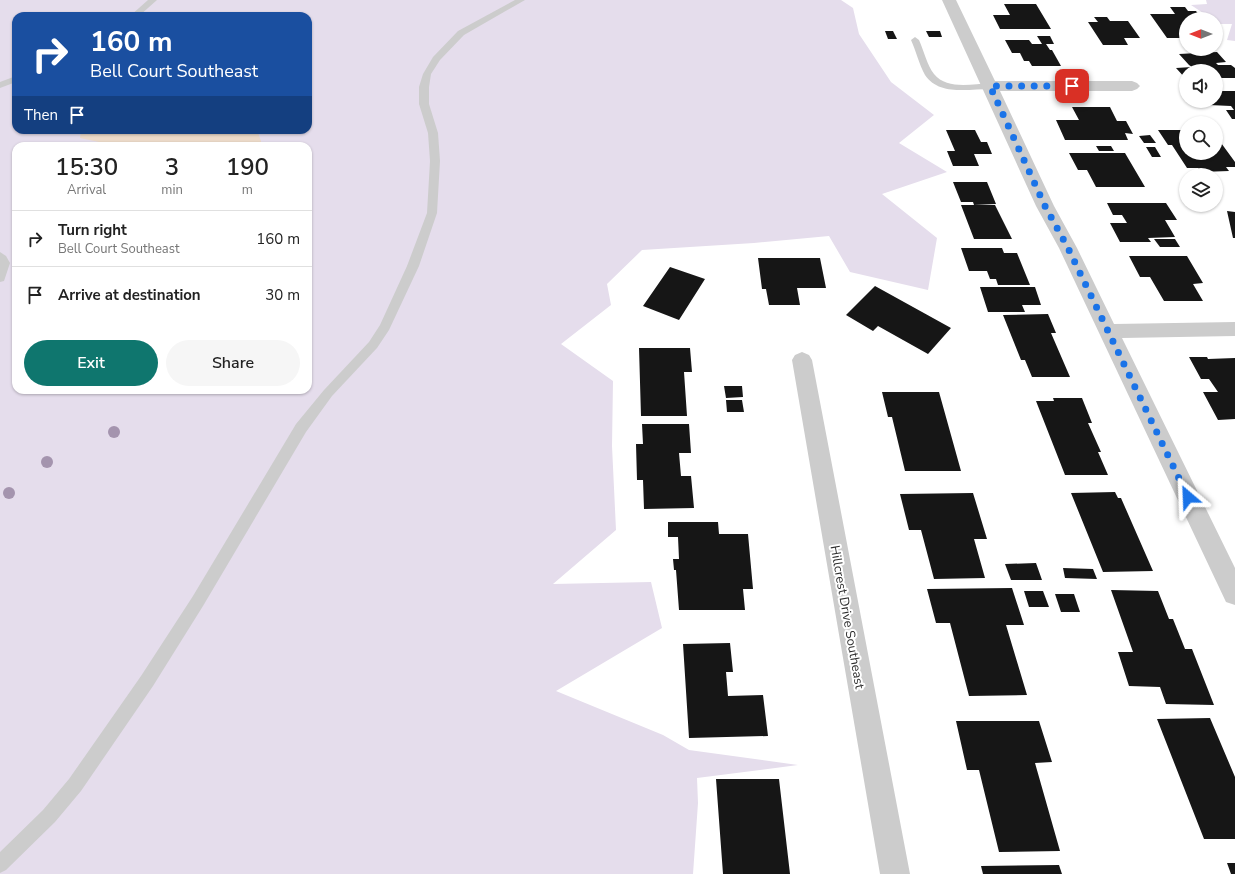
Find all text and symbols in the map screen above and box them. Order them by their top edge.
north arrow [1179,12,1223,56]
map controls [1179,12,1223,212]
text: 160 m [90,23,173,61]
icon: right [24,28,76,80]
text: Bell Court Southeast [90,59,258,83]
button: sound [1179,64,1223,108]
pin [1055,69,1089,103]
icon: arrive [1061,75,1083,97]
icon: arrive [66,104,88,126]
text: Then [24,105,58,125]
button: search [1179,116,1223,160]
text: 15:30 [55,151,118,183]
text: 3 [165,151,179,183]
text: 190 [226,151,269,183]
button: layers [1179,168,1223,212]
text: Arrival [67,181,106,199]
text: min [161,181,183,199]
text: m [242,181,253,199]
text: Turn right [58,220,127,240]
icon: right [24,228,46,250]
text: 160 m [256,229,300,249]
text: Bell Court Southeast [58,240,179,258]
icon: arrive [24,284,46,306]
text: Arrive at destination [58,285,201,305]
text: 30 m [265,285,300,305]
button: Exit [24,340,158,386]
button: Share [166,340,300,386]
position arrow [1167,476,1209,518]
street label: Hillcrest Drive Southeast [826,544,869,691]

